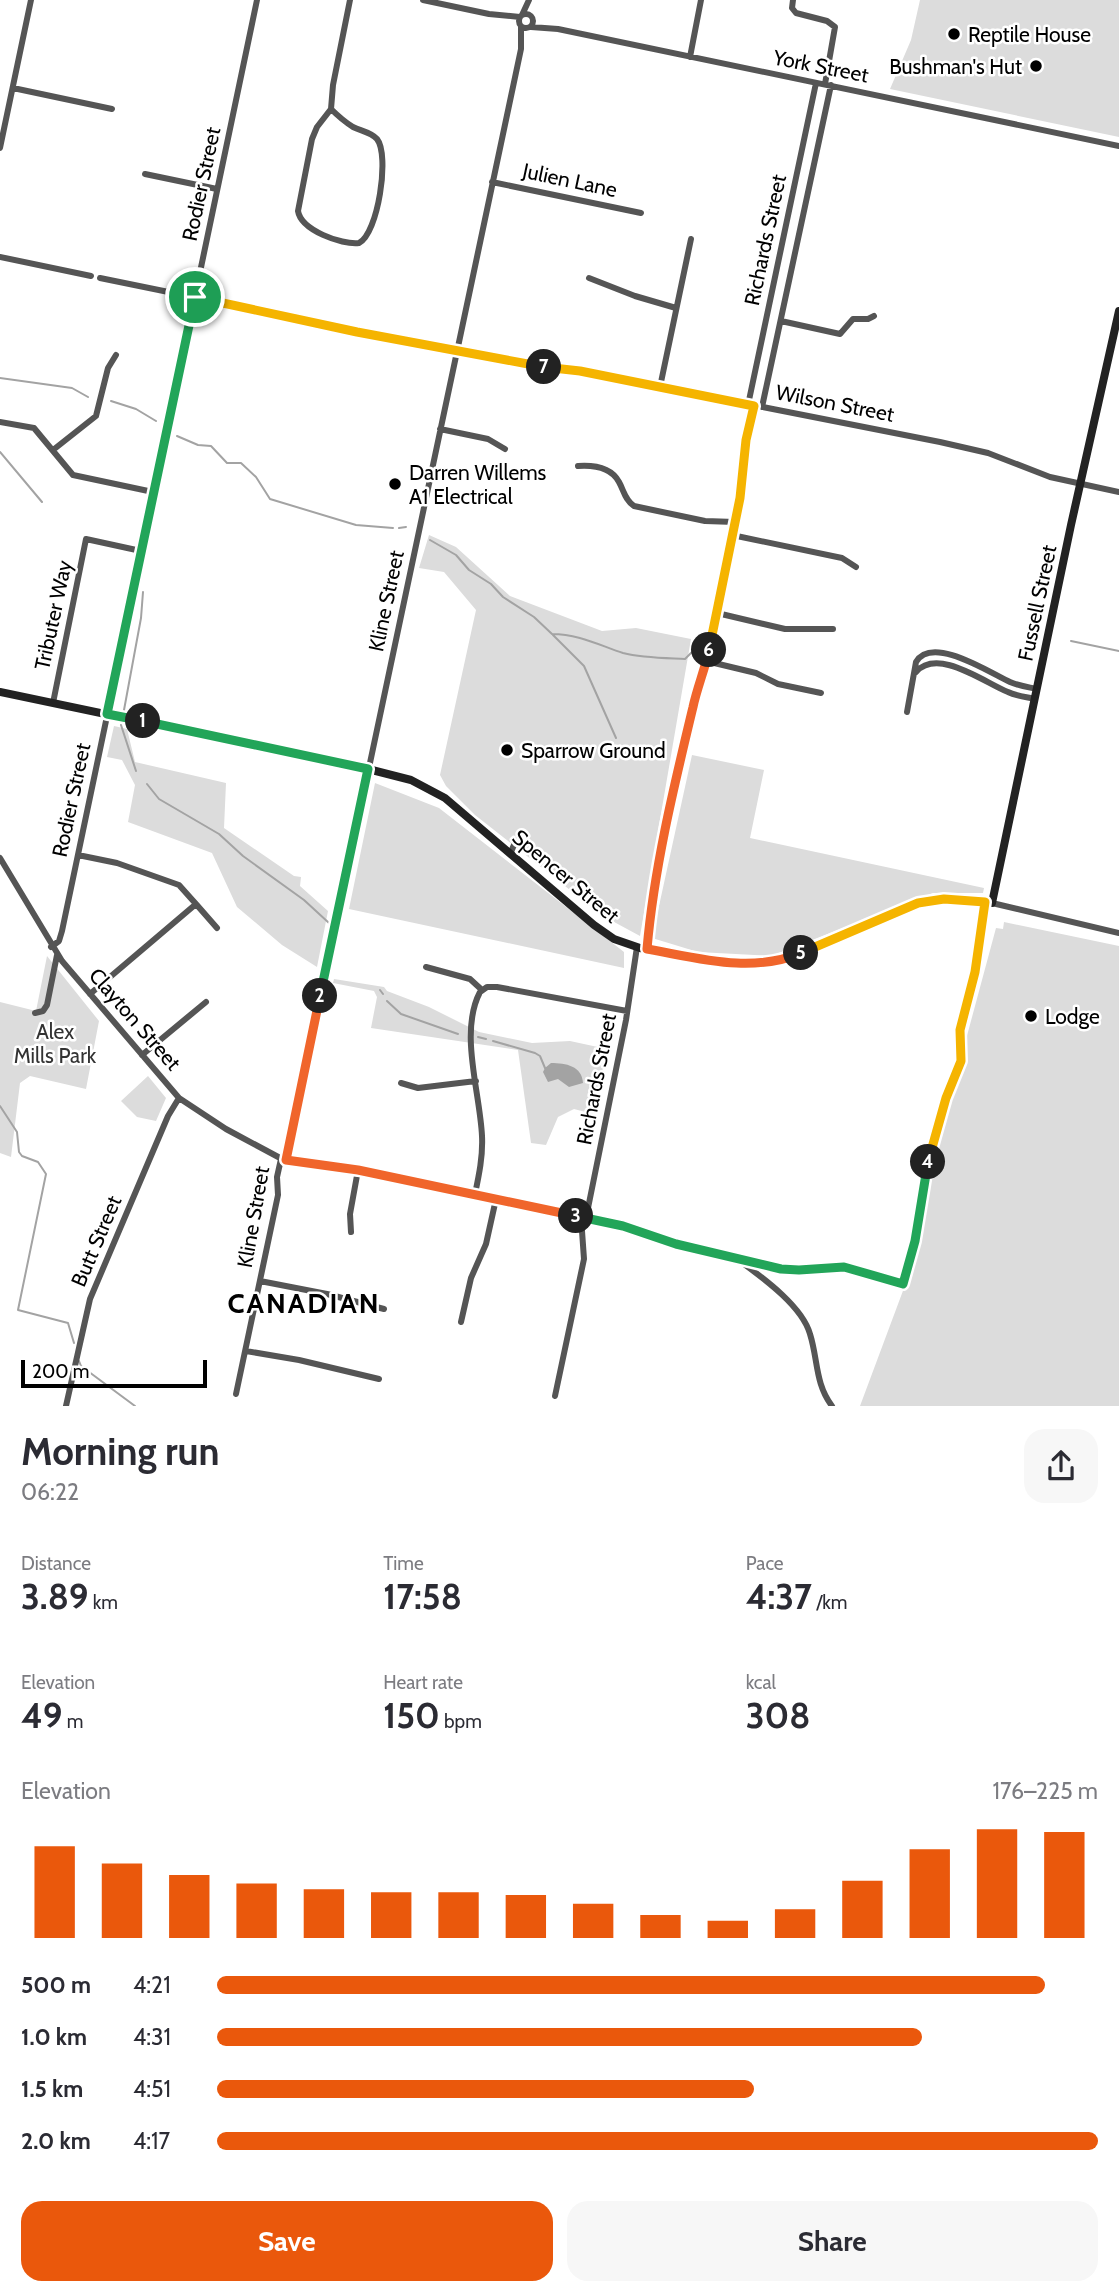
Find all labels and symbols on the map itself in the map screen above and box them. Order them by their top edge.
place label: Reptile House [968,22,1091,47]
marker: Reptile House [946,26,962,42]
street label: York Street [770,44,871,87]
place label: Bushman's Hut [889,54,1022,79]
marker: Bushman's Hut [1028,58,1044,74]
street label: Rodier Street [177,125,225,243]
street label: Julien Lane [520,158,620,202]
street label: Richards Street [739,172,791,308]
pin [165,267,225,327]
pin: 7 [526,350,562,384]
street label: Wilson Street [774,379,896,427]
place label: Darren Willems A1 Electrical [409,460,547,509]
marker: Darren Willems A1 Electrical [387,476,403,492]
street label: Fussell Street [1013,543,1061,663]
street label: Kline Street [363,548,409,654]
street label: Tributer Way [29,557,77,672]
pin: 6 [692,632,726,668]
pin: 1 [125,704,160,738]
place label: Sparrow Ground [521,738,666,763]
street label: Rodier Street [47,741,95,859]
marker: Sparrow Ground [499,742,515,758]
street label: Spencer Street [507,824,625,928]
pin: 5 [784,936,818,970]
street label: Clayton Street [84,963,186,1075]
pin: 2 [302,978,338,1014]
place label: Lodge [1045,1004,1100,1029]
marker: Lodge [1023,1008,1039,1024]
street label: Richards Street [571,1011,621,1147]
park label: Alex Mills Park [14,1019,97,1068]
pin: 4 [911,1144,946,1180]
street label: Kline Street [232,1164,274,1270]
street label: Butt Street [66,1192,126,1290]
pin: 3 [558,1198,594,1234]
district label: CANADIAN [227,1286,381,1320]
scale bar [21,1357,206,1389]

